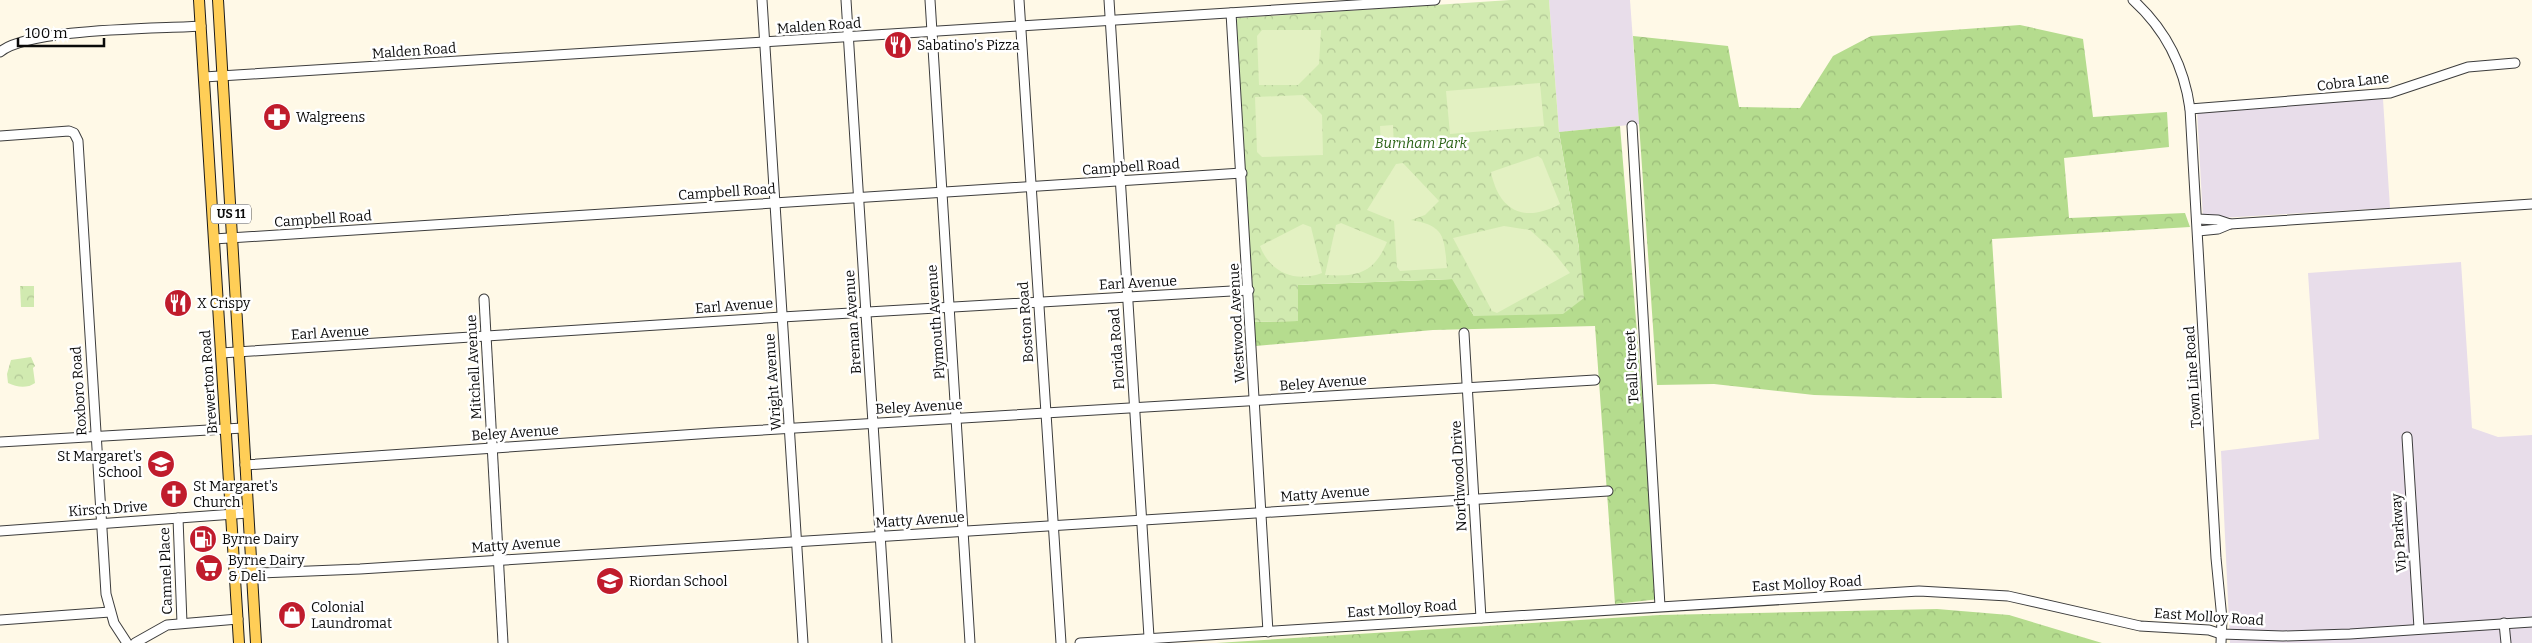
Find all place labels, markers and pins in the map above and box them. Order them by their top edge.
restaurant icon: Sabatino's Pizza [883,30,913,60]
place label: Sabatino's Pizza [917,37,1020,54]
pharmacy icon: Walgreens [262,102,292,132]
place label: Walgreens [296,109,365,126]
restaurant icon: X Crispy [163,288,193,318]
place label: X Crispy [197,295,251,312]
place label: St Margaret's School [57,448,142,481]
school or university icon: St Margaret's School [146,449,176,479]
place label: St Margaret's Church [193,478,278,511]
church icon: St Margaret's Church [159,479,189,509]
fuel station icon: Byrne Dairy [188,524,218,554]
place label: Byrne Dairy [222,531,299,548]
place label: Byrne Dairy & Deli [228,552,305,585]
supermarket icon: Byrne Dairy & Deli [194,553,224,583]
school or university icon: Riordan School [595,566,625,596]
place label: Riordan School [629,573,728,590]
place label: Colonial Laundromat [311,599,392,632]
shop icon: Colonial Laundromat [277,600,307,630]

